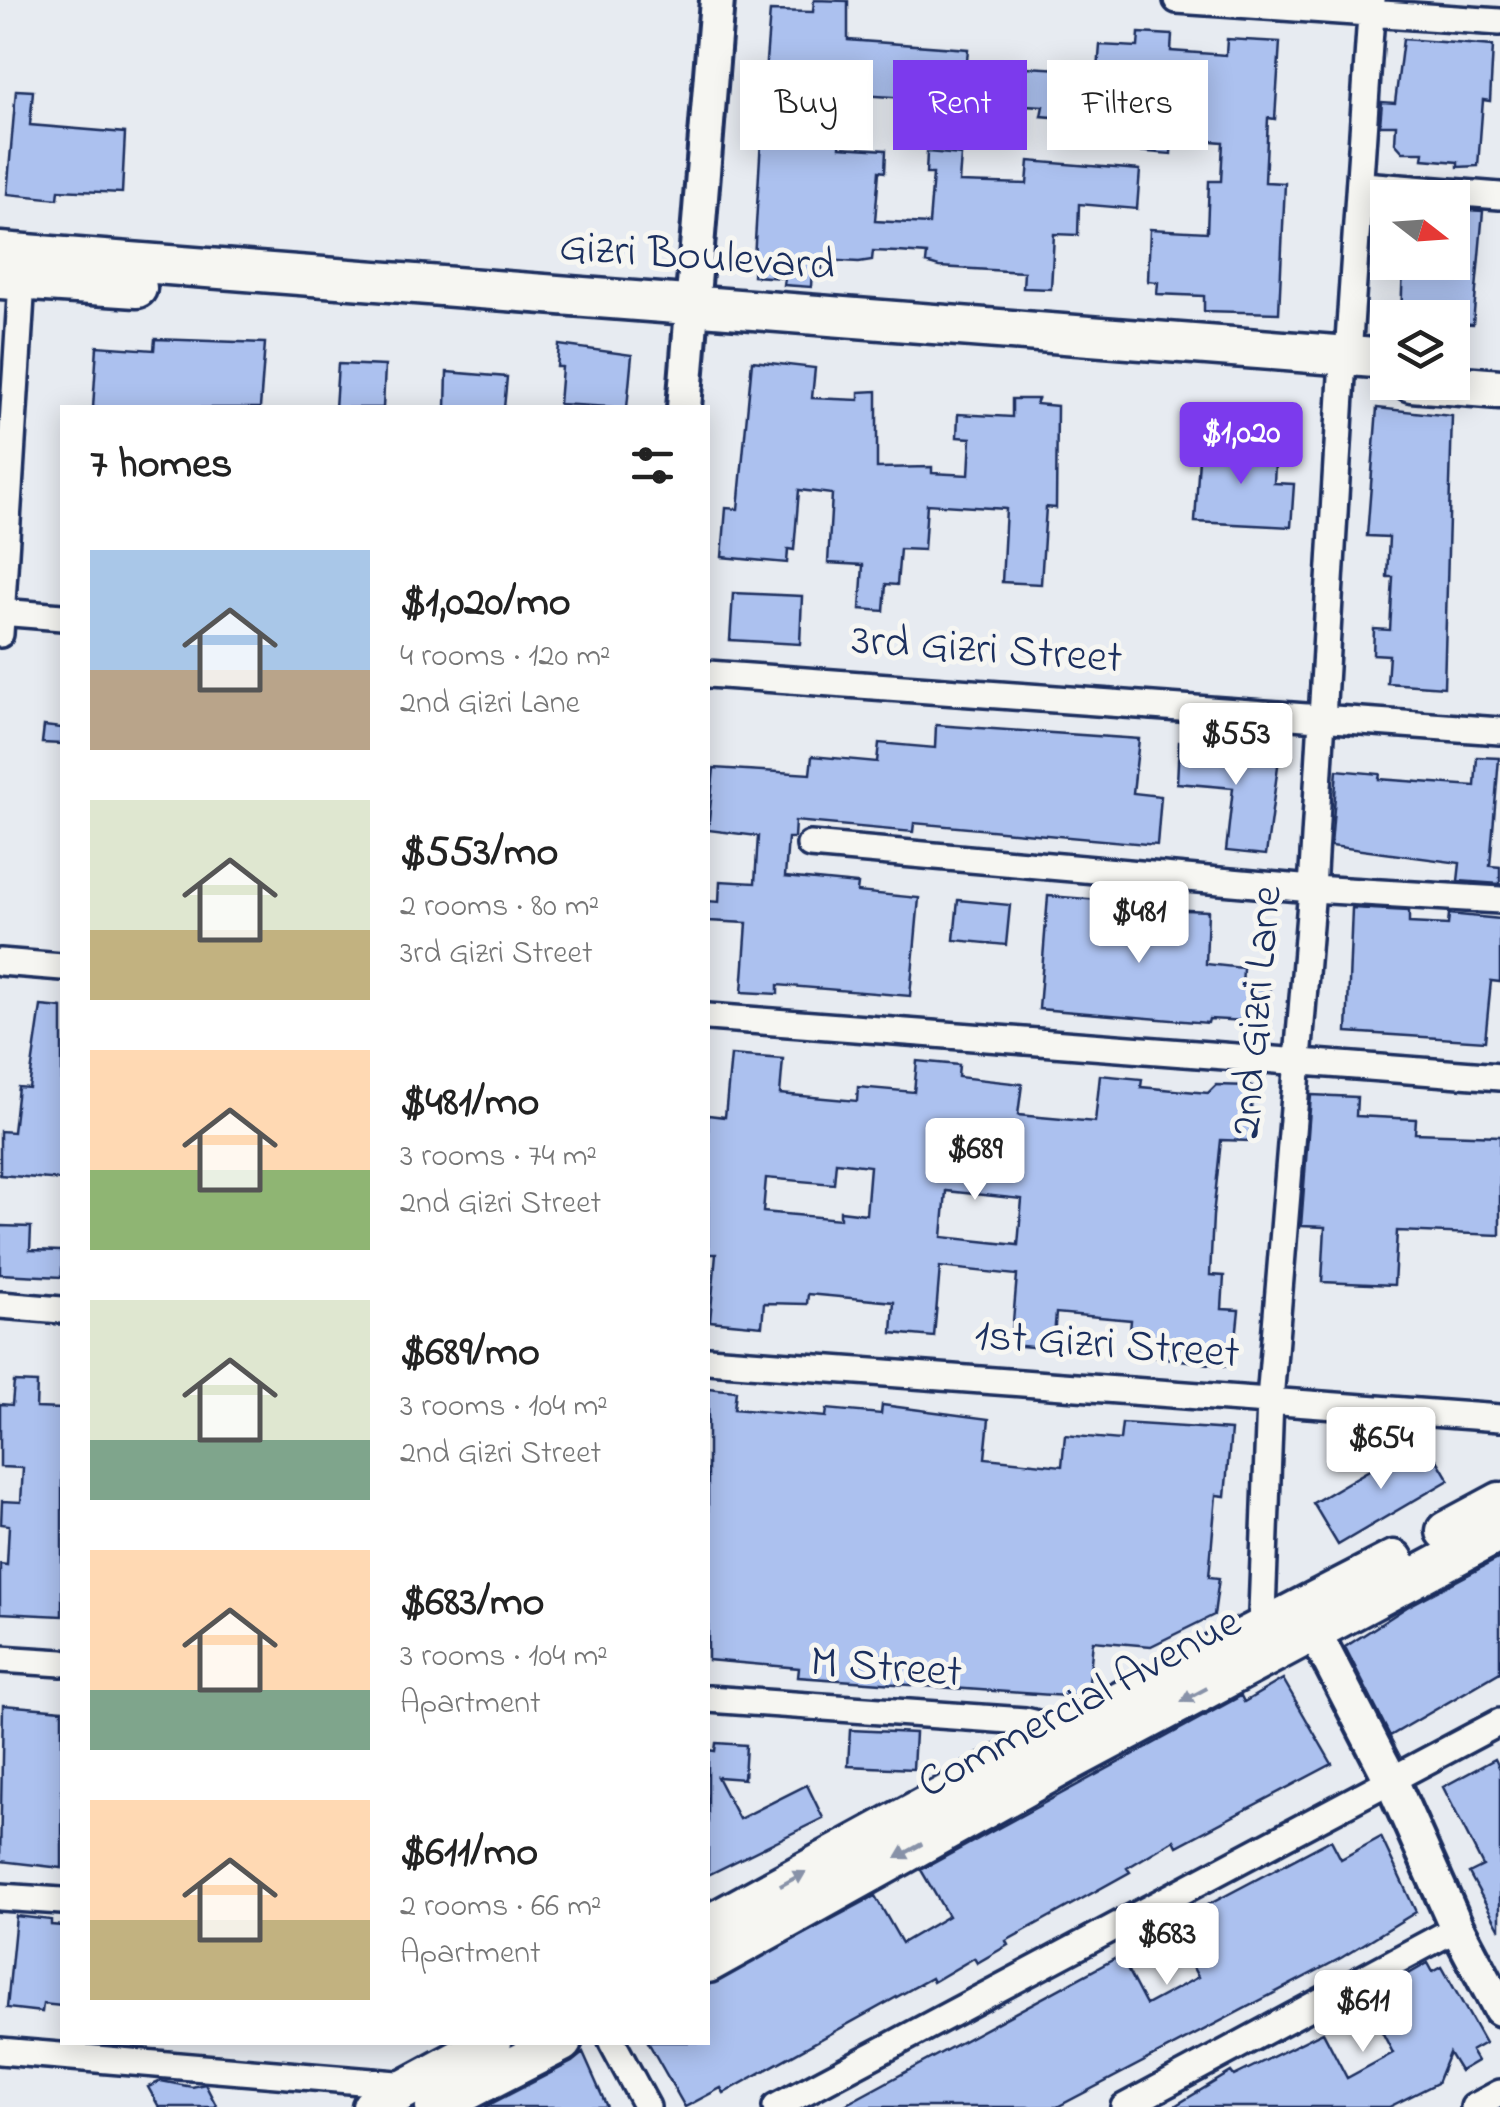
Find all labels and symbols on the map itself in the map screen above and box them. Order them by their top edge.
north arrow [1370,180,1470,280]
street label: Gizri Boulevard [557,215,837,301]
pin: $1,020 [1160,402,1322,487]
street label: 3rd Gizri Street [850,609,1124,693]
pin: $553 [1177,703,1295,788]
pin: $481 [1080,881,1198,966]
street label: 2nd Gizri Lane [1214,882,1302,1141]
pin: $689 [916,1118,1034,1203]
street label: 1st Gizri Street [972,1304,1242,1388]
pin: $654 [1322,1407,1440,1492]
street label: Commercial Avenue [907,1590,1254,1817]
street label: M Street [808,1631,964,1707]
one-way arrow [1180,1686,1209,1703]
one-way arrow [895,1842,923,1860]
one-way arrow [779,1870,807,1888]
pin: $683 [1108,1903,1226,1988]
pin: $611 [1304,1970,1422,2055]

